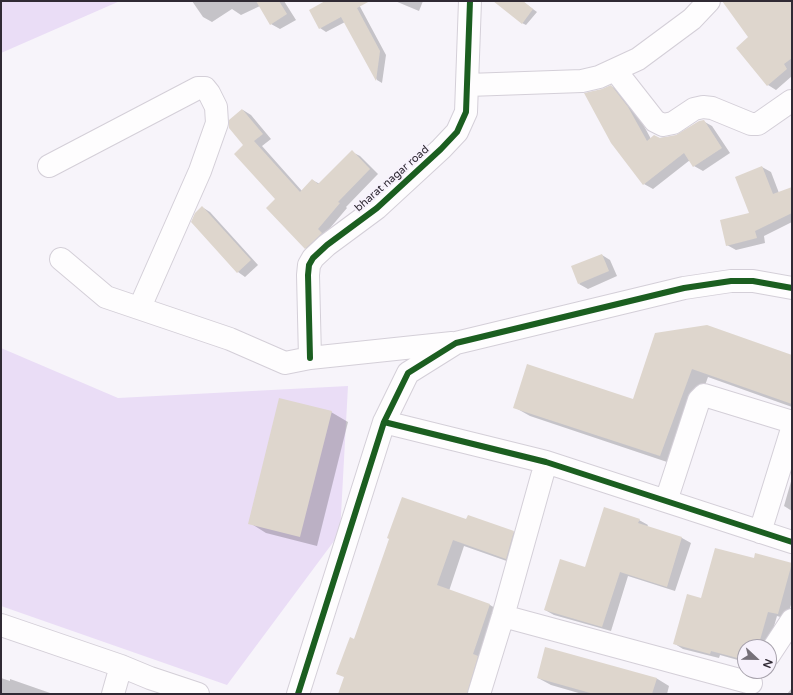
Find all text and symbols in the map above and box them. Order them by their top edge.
street label: bharat nagar road [352,143,432,215]
north arrow [737,639,777,679]
text: N [760,657,775,670]

